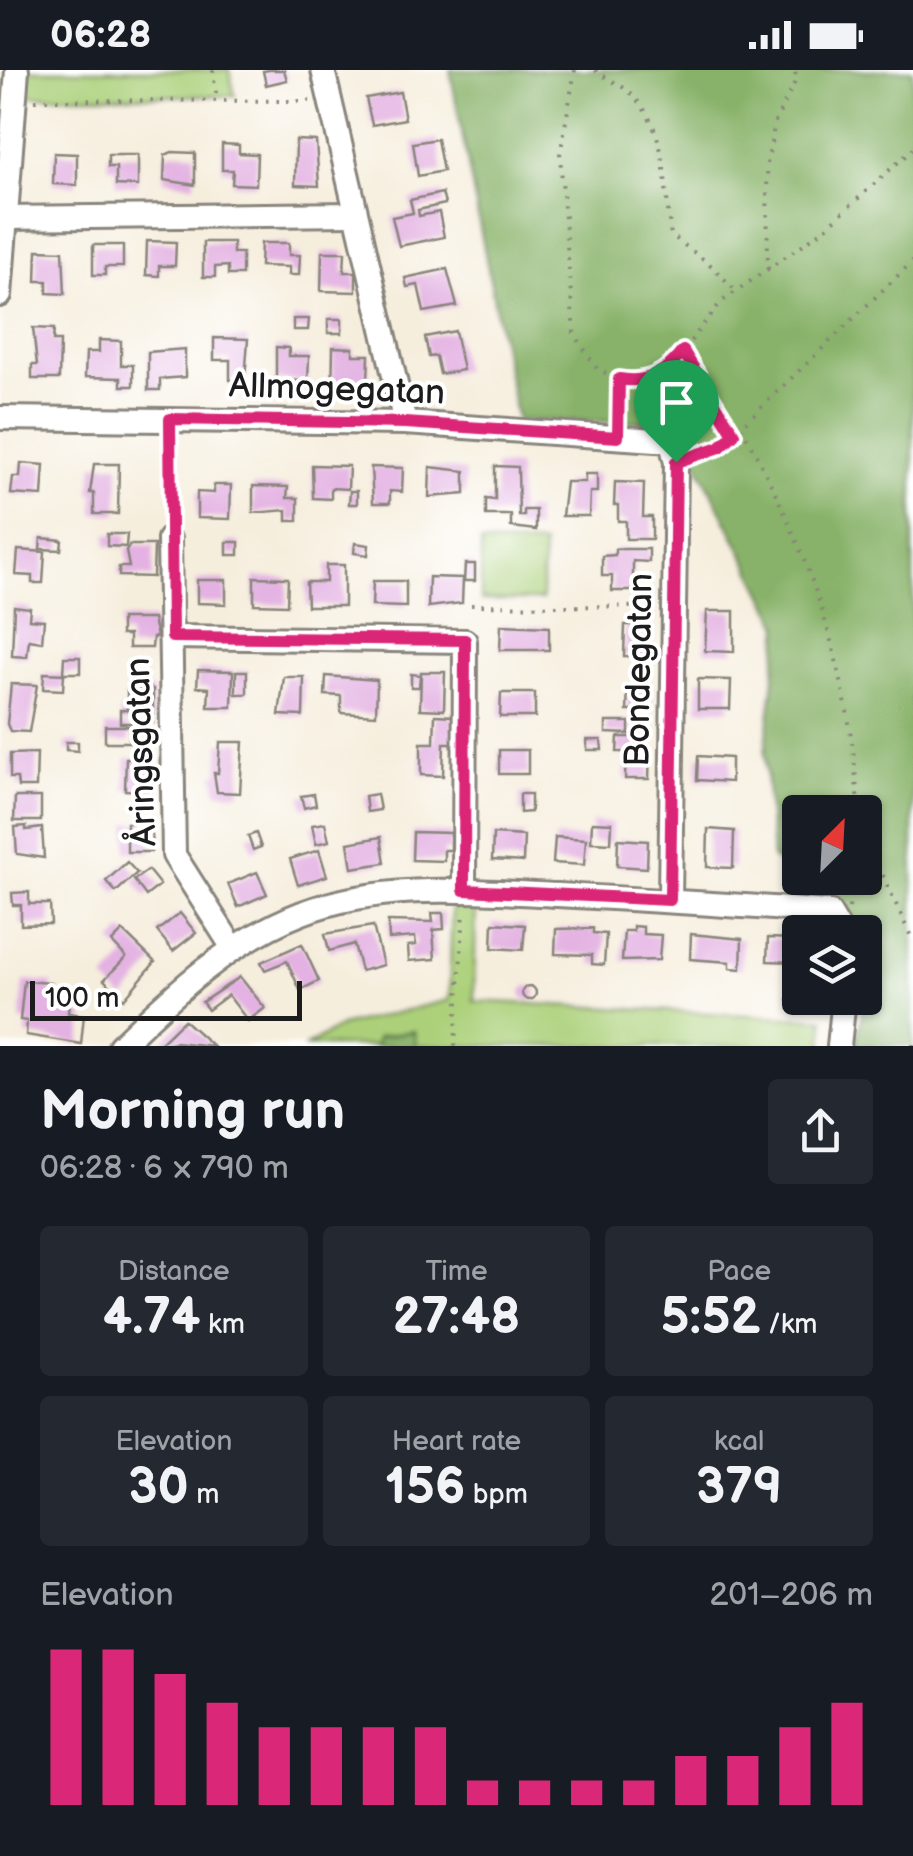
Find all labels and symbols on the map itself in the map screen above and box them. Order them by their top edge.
pin [634,360,719,463]
street label: Allmogegatan [228,364,446,415]
street label: Bondegatan [616,573,663,767]
street label: Åringsgatan [116,657,166,847]
north arrow [782,795,882,895]
scale bar [30,976,302,1020]

